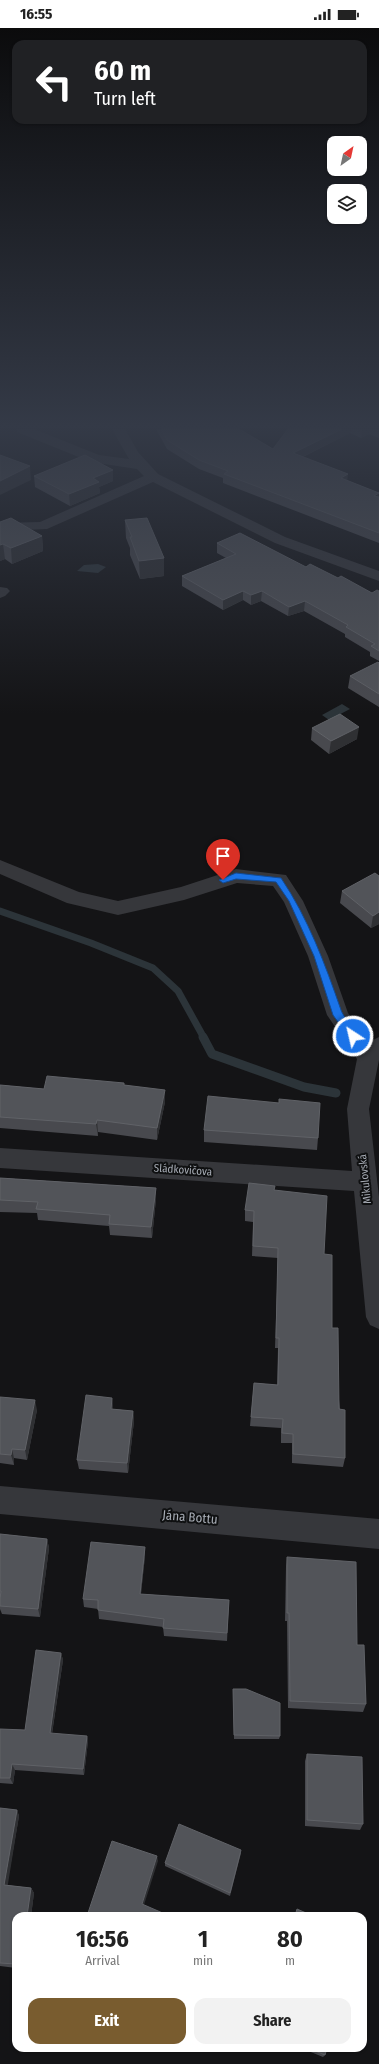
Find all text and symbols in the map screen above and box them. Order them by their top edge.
text: 16:55 [20,5,52,23]
text: 60 m [94,54,151,87]
icon: left [28,56,80,108]
text: Turn left [94,88,156,110]
north arrow [327,136,367,176]
map controls [327,136,367,224]
button: layers [327,184,367,224]
pin [206,839,240,880]
icon: arrive [212,845,234,867]
position arrow [332,1015,374,1057]
street label: Mikulovská [356,1154,374,1204]
street label: Sládkovičova [153,1161,213,1179]
street label: Jána Bottu [162,1507,218,1527]
text: 16:56 [76,1925,129,1953]
text: 1 [198,1925,208,1953]
text: 80 [277,1925,303,1953]
text: Arrival [85,1953,120,1968]
text: min [193,1953,213,1968]
text: m [285,1953,295,1968]
button: Exit [28,1998,186,2044]
button: Share [194,1998,351,2044]

